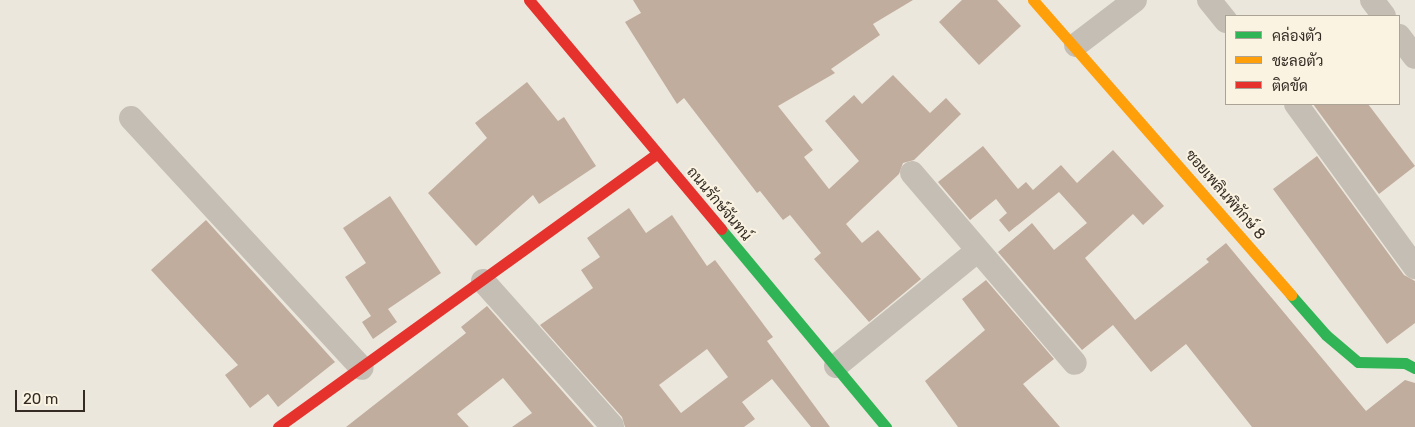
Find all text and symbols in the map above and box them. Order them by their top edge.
legend [1225,15,1400,105]
text: คล่องตัว [1272,27,1322,45]
text: ชะลอตัว [1272,52,1323,70]
text: ติดขัด [1272,77,1308,95]
street label: ซอยเพลินพิทักษ์ 8 [1181,146,1269,244]
street label: ถนนรักษ์จันทน์ [683,163,755,245]
scale bar [18,380,88,412]
text: 20 m [23,390,58,408]

